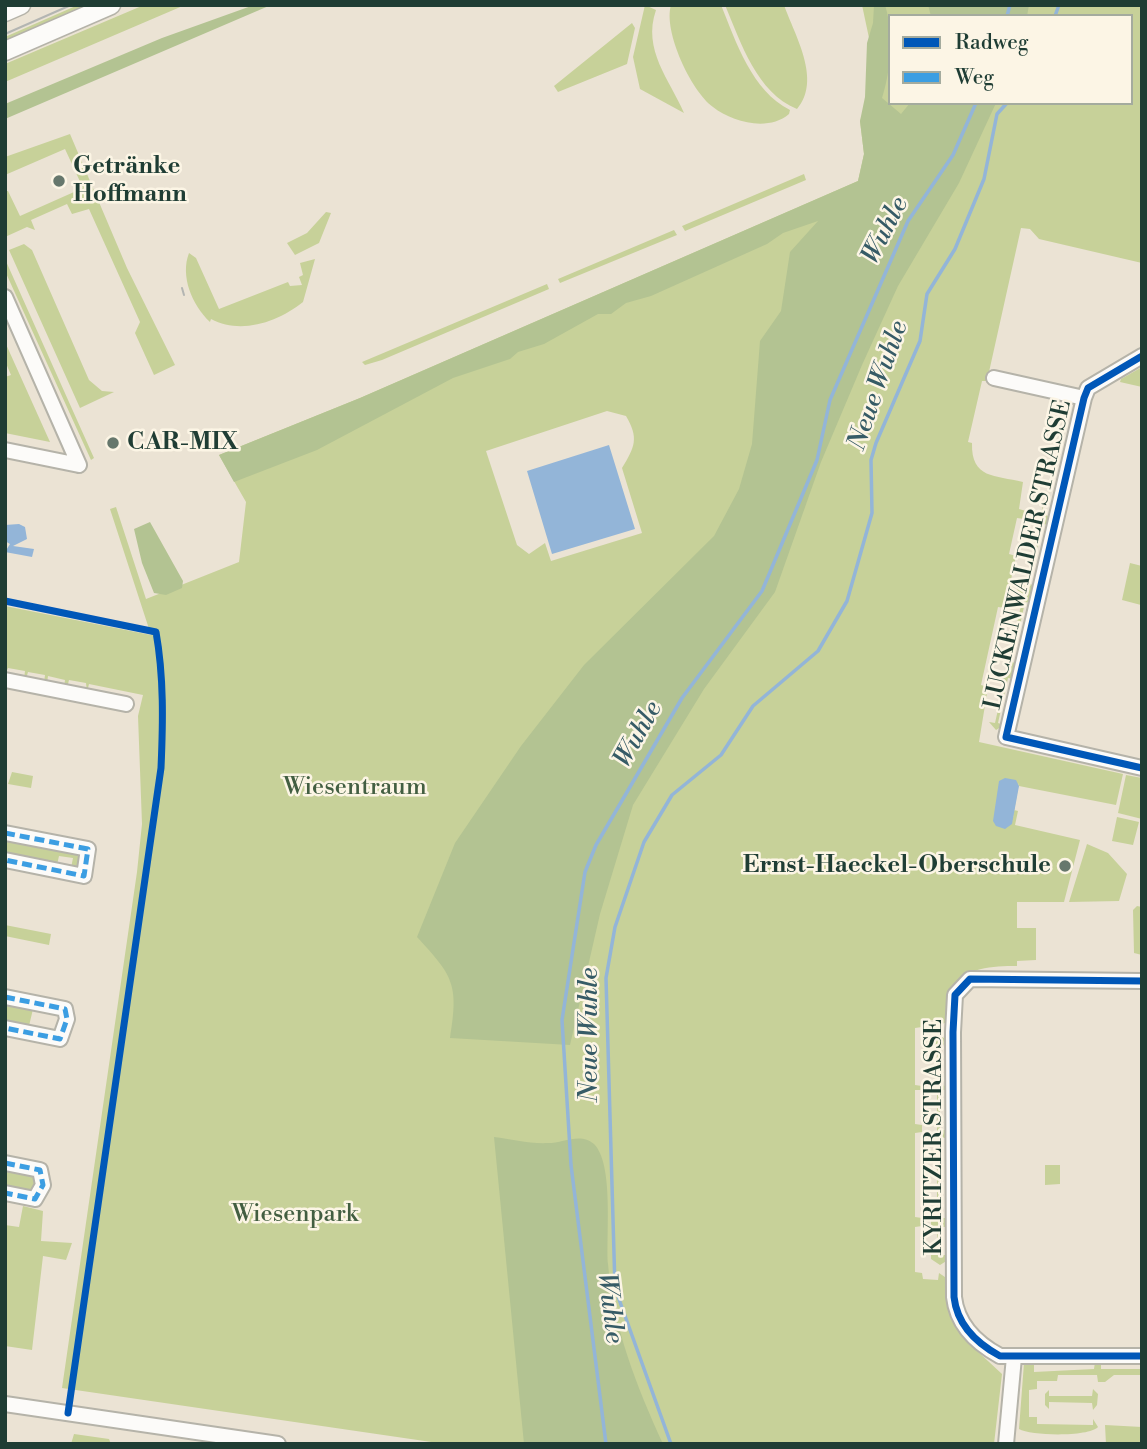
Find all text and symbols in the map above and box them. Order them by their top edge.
legend [888,14,1133,105]
text: Radweg [955,30,1029,56]
text: Weg [955,65,994,91]
place label: Getränke Hoffmann [73,153,187,209]
marker: Getränke Hoffmann [51,173,67,189]
water label: Wuhle [856,192,916,270]
water label: Neue Wuhle [842,317,916,455]
street label: LUCKENWALDER STRASSE [979,397,1079,713]
place label: CAR-MIX [127,429,238,457]
marker: CAR-MIX [105,435,121,451]
water label: Wuhle [608,696,670,774]
park label: Wiesentraum [283,774,427,802]
place label: Ernst-Haeckel-Oberschule [743,852,1051,880]
marker: Ernst-Haeckel-Oberschule [1057,858,1073,874]
water label: Neue Wuhle [575,968,607,1102]
street label: KYRITZER STRASSE [921,1019,949,1255]
park label: Wiesenpark [232,1201,358,1229]
water label: Wuhle [589,1271,629,1345]

